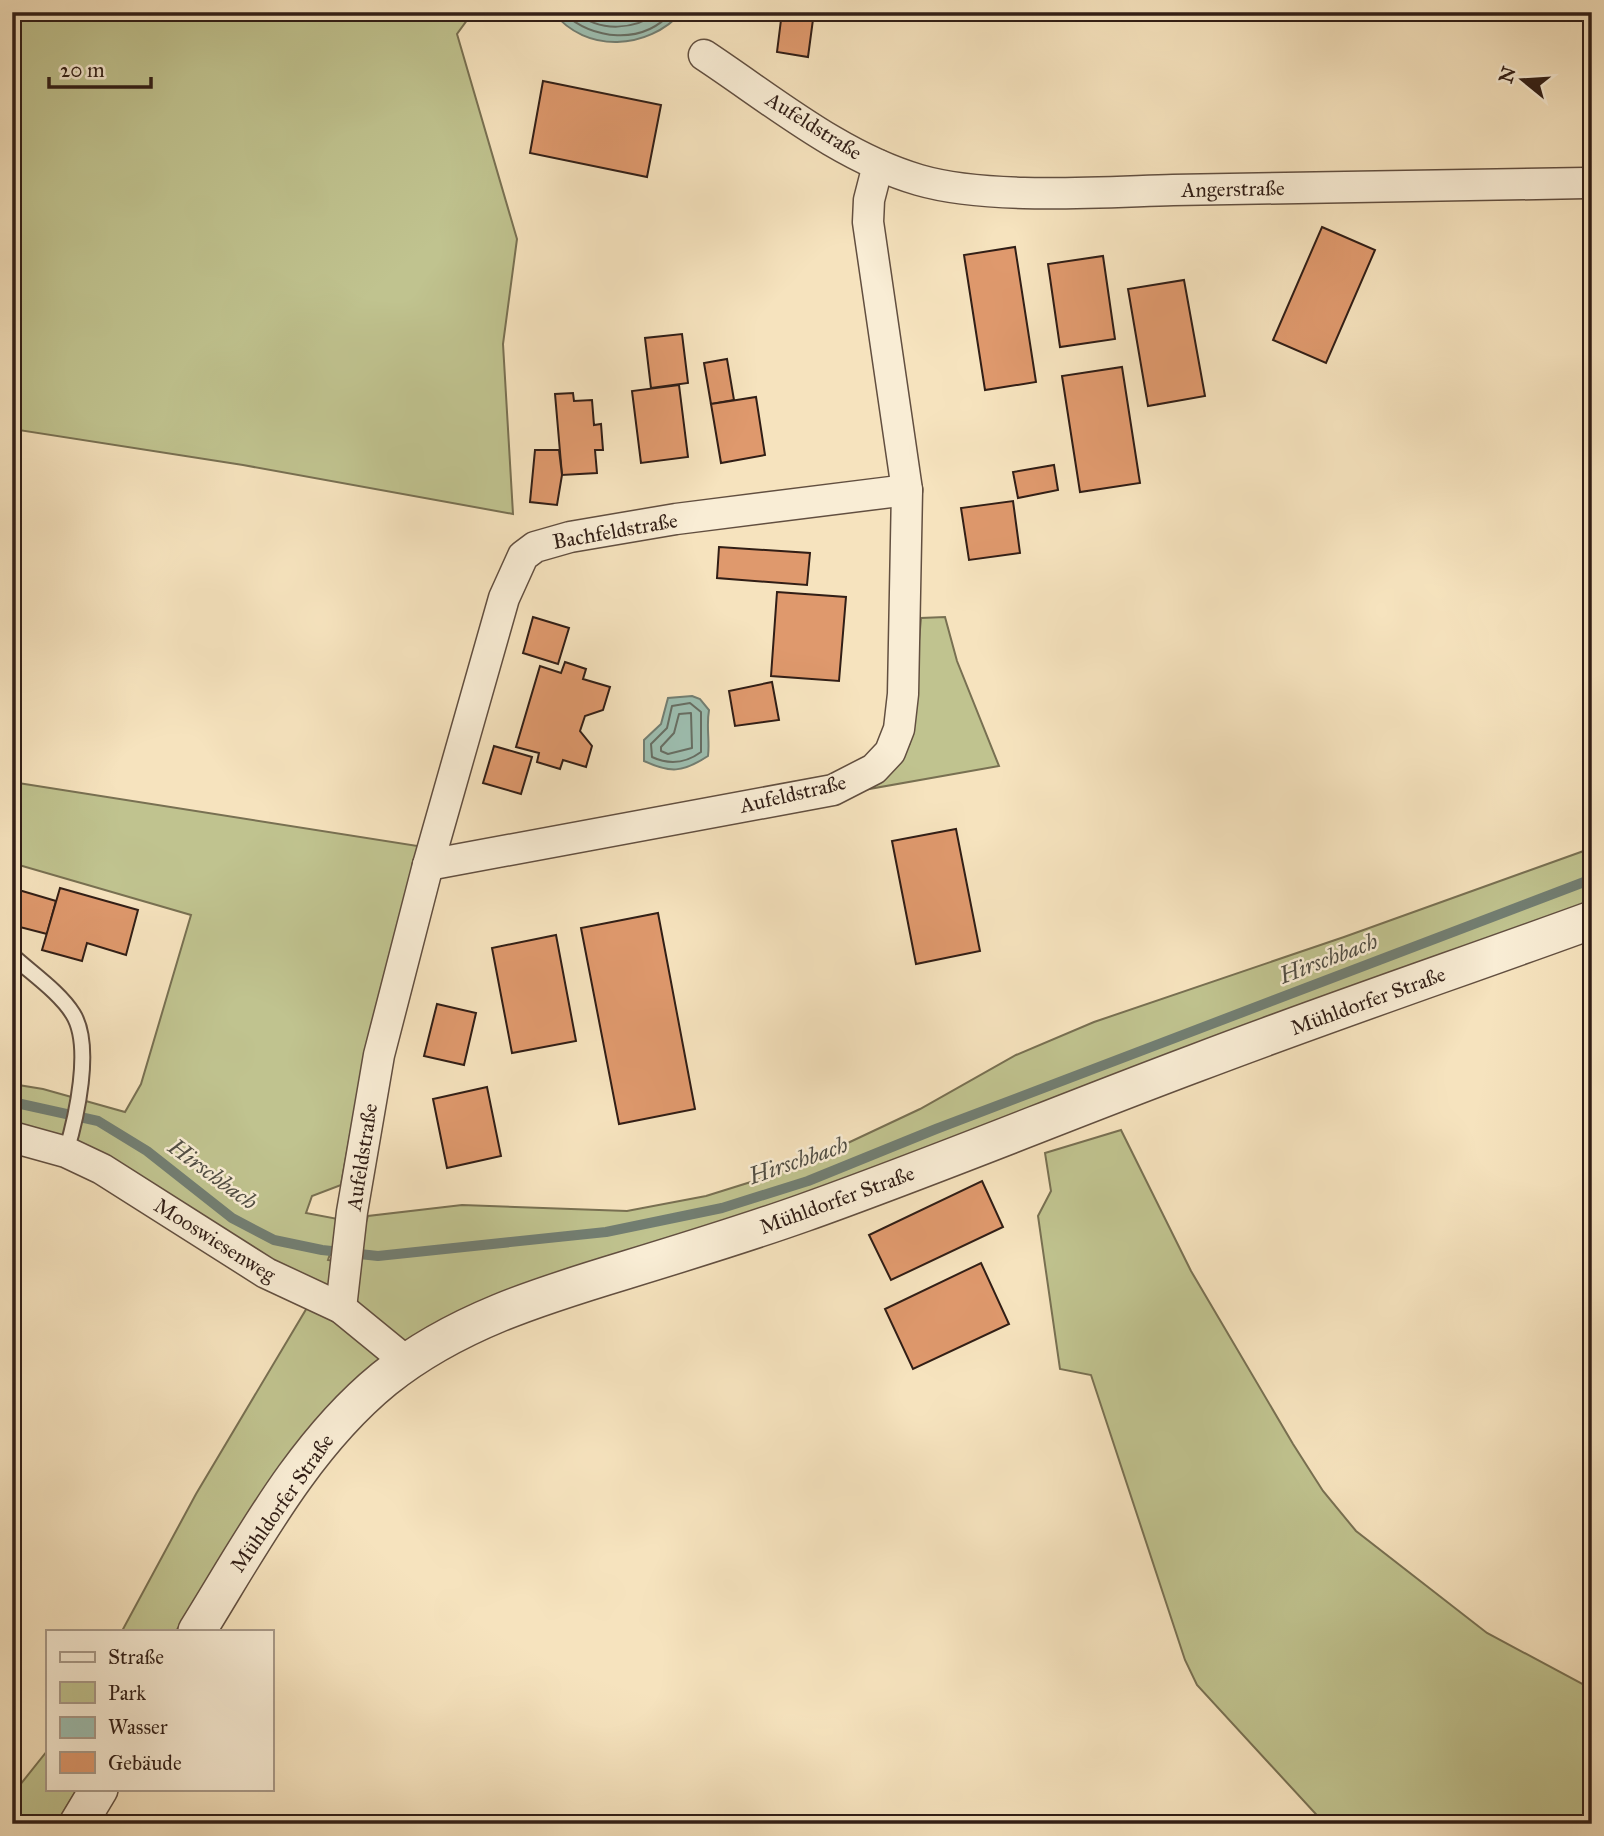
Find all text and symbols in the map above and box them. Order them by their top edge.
scale bar [49,46,150,90]
north arrow [1488,46,1558,116]
text: 20 m [60,57,105,83]
text: N [1494,64,1521,86]
street label: Aufeldstraße [760,86,867,166]
street label: Angerstraße [1180,175,1285,203]
street label: Bachfeldstraße [550,507,680,555]
street label: Aufeldstraße [736,769,849,819]
water label: Hirschbach [1274,926,1381,990]
street label: Mühldorfer Straße [1287,961,1449,1041]
street label: Aufeldstraße [341,1101,383,1214]
water label: Hirschbach [744,1130,851,1190]
water label: Hirschbach [162,1132,263,1216]
street label: Mühldorfer Straße [756,1160,918,1240]
street label: Mooswiesenweg [149,1192,281,1288]
street label: Mühldorfer Straße [225,1429,340,1577]
legend [46,1630,273,1790]
text: Straße [108,1644,164,1670]
text: Park [108,1680,146,1706]
text: Wasser [108,1714,168,1740]
text: Gebäude [108,1750,182,1776]

